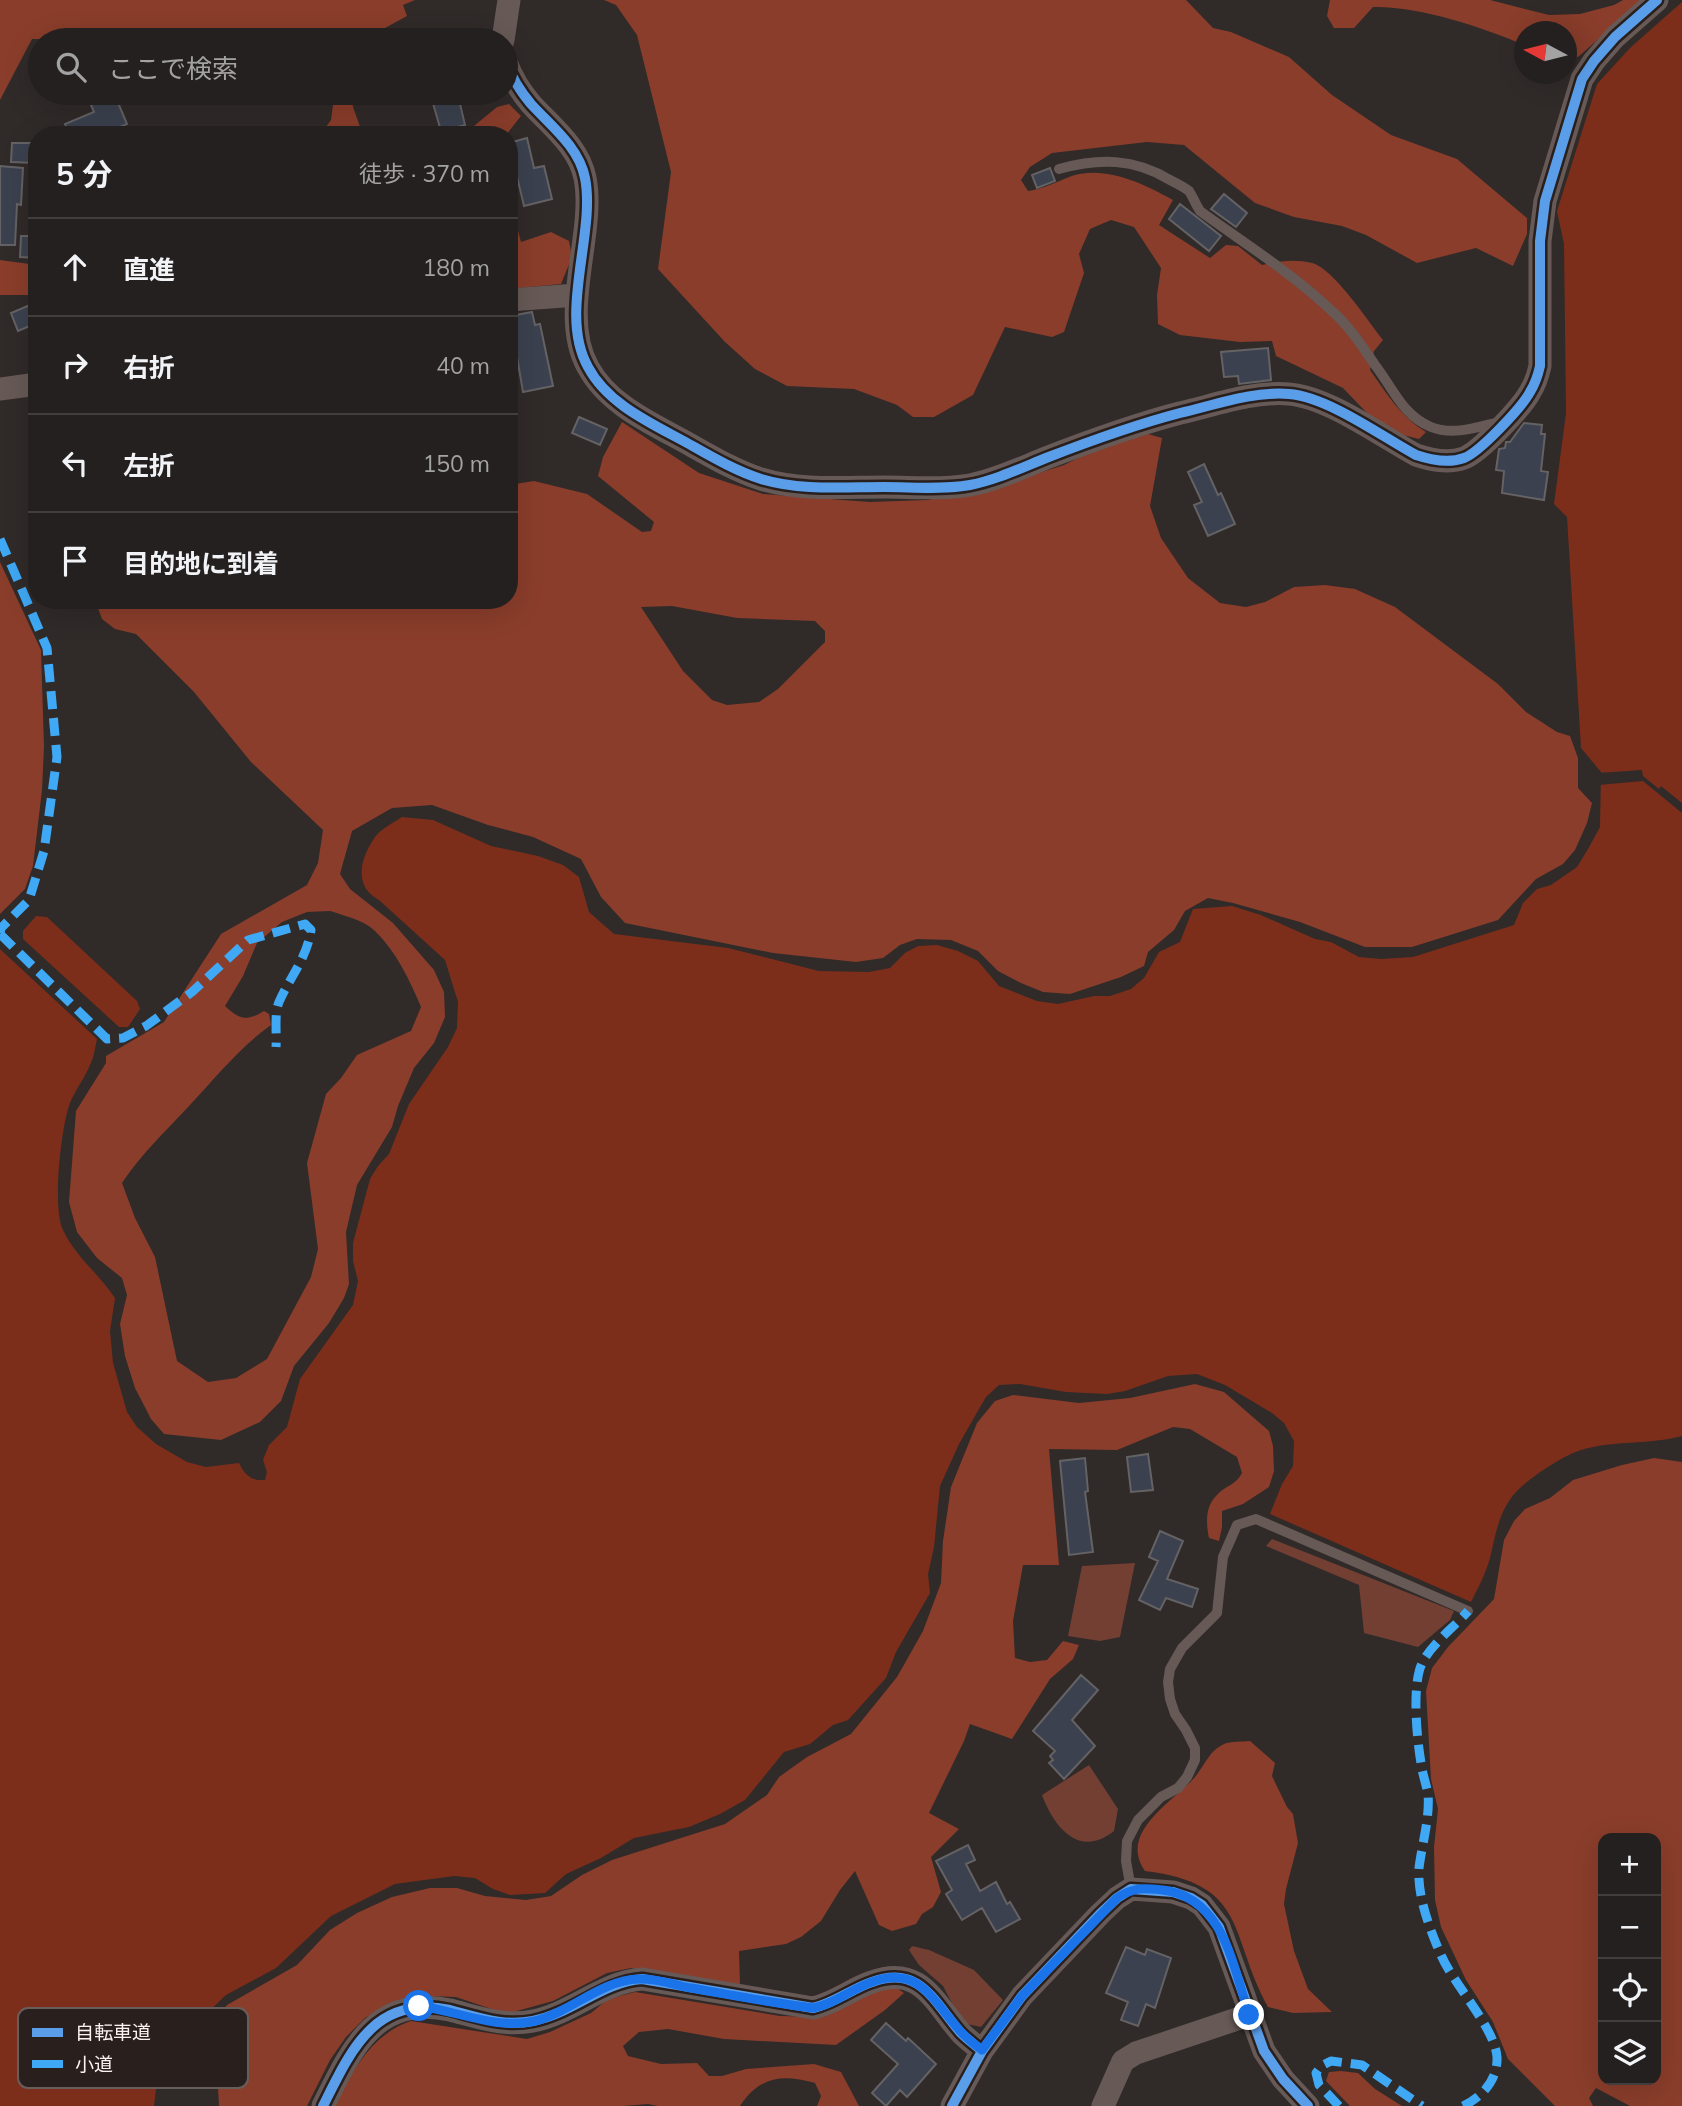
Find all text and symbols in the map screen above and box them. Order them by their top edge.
north arrow [1514,21,1577,84]
search box [28,28,518,105]
icon: search [52,48,90,86]
text: ここで検索 [108,52,238,85]
text: 5 分 [56,155,112,193]
text: 徒歩 · 370 m [359,159,490,188]
icon: ahead [56,248,94,286]
text: 直進 [123,253,175,286]
text: 180 m [422,253,490,282]
icon: right [56,346,94,384]
text: 右折 [123,351,175,384]
text: 40 m [436,351,490,380]
icon: left [56,444,94,482]
text: 左折 [123,449,175,482]
text: 150 m [422,449,490,478]
icon: arrive [56,542,94,580]
text: 目的地に到着 [123,547,279,580]
map controls [1598,1833,1661,2085]
button: + [1598,1833,1661,1896]
button: − [1598,1896,1661,1959]
button: locate [1598,1959,1661,2022]
route start [403,1990,434,2021]
route end [1233,1999,1264,2030]
legend [18,2008,248,2088]
text: 自転車道 [75,2020,151,2044]
button: layers [1598,2022,1661,2085]
text: 小道 [75,2052,113,2076]

